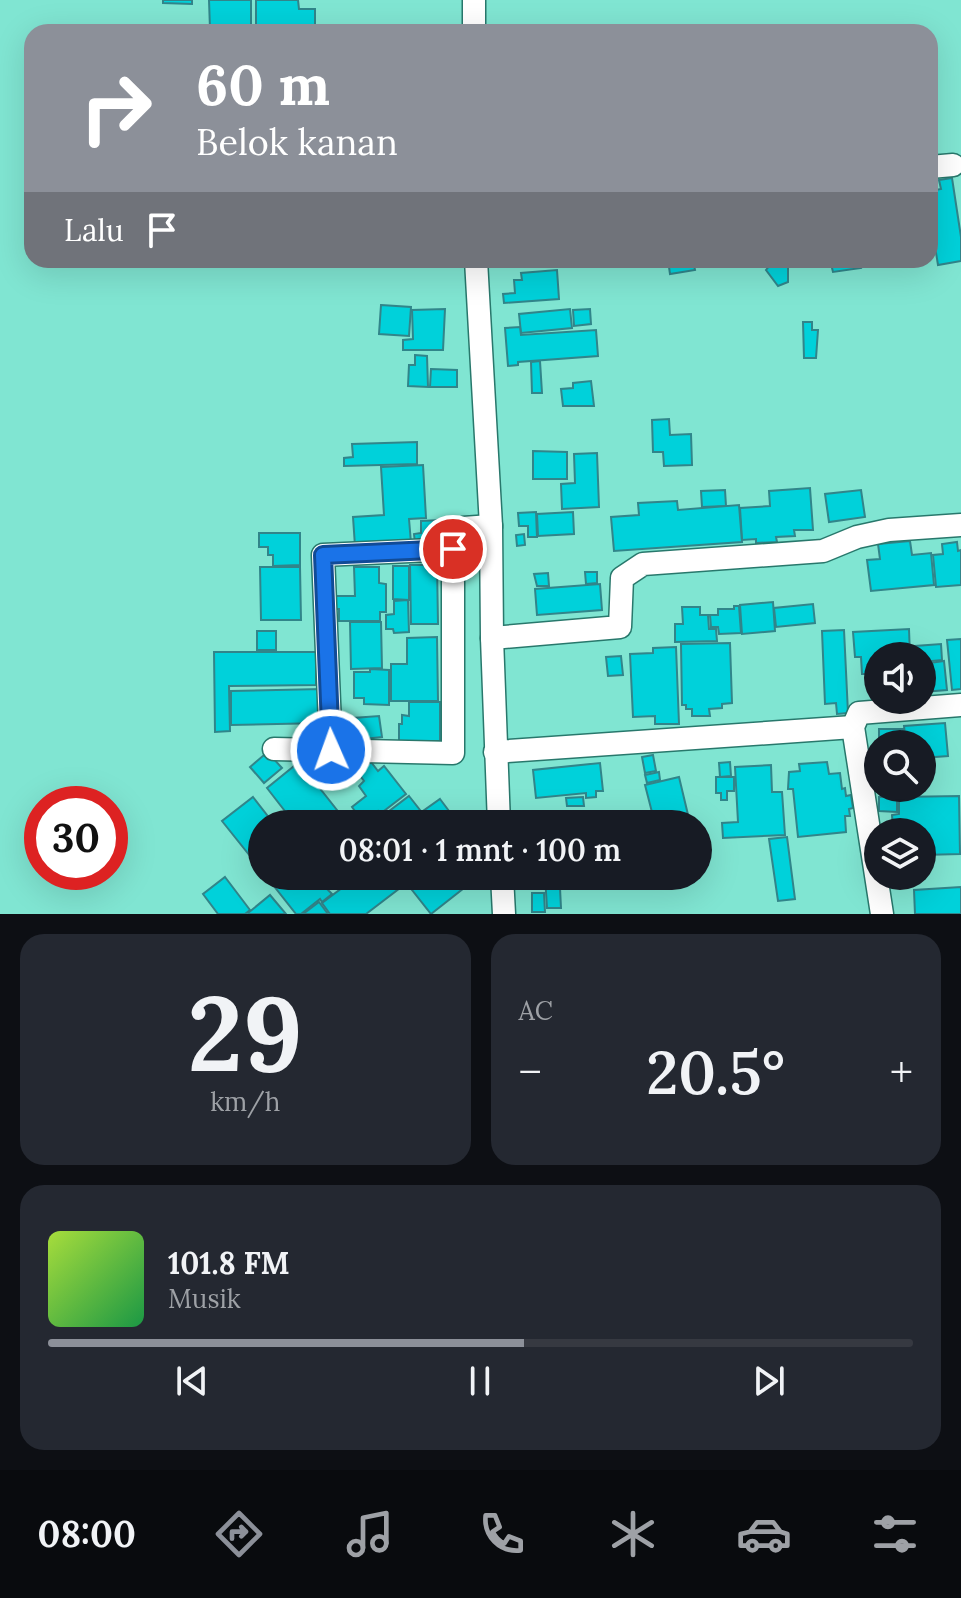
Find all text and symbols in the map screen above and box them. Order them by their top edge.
text: 60 m [196,49,330,120]
icon: right [64,56,168,160]
text: Belok kanan [196,119,398,165]
icon: arrive [140,208,184,252]
text: Lalu [64,211,124,249]
pin [419,515,487,583]
icon: arrive [431,527,475,571]
map controls [864,642,936,890]
button: sound [864,642,936,714]
position arrow [289,708,373,792]
button: search [864,730,936,802]
speed limit sign: 30 [24,786,128,890]
button: layers [864,818,936,890]
text: 08:01 · 1 mnt · 100 m [339,831,621,869]
text: 29 [188,966,303,1099]
text: AC [519,994,553,1027]
text: 20.5° [646,1034,785,1110]
text: − [519,1044,542,1100]
text: + [890,1044,913,1100]
text: km/h [210,1085,280,1118]
text: 101.8 FM [168,1244,290,1282]
text: Musik [168,1282,241,1315]
icon: previous [170,1359,214,1403]
icon: pause [458,1359,502,1403]
icon: next [747,1359,791,1403]
icon: directions [211,1506,267,1562]
icon: music [342,1506,398,1562]
icon: phone [474,1506,530,1562]
icon: climate [605,1506,661,1562]
icon: car [736,1506,792,1562]
icon: filters [867,1506,923,1562]
text: 08:00 [38,1511,136,1557]

